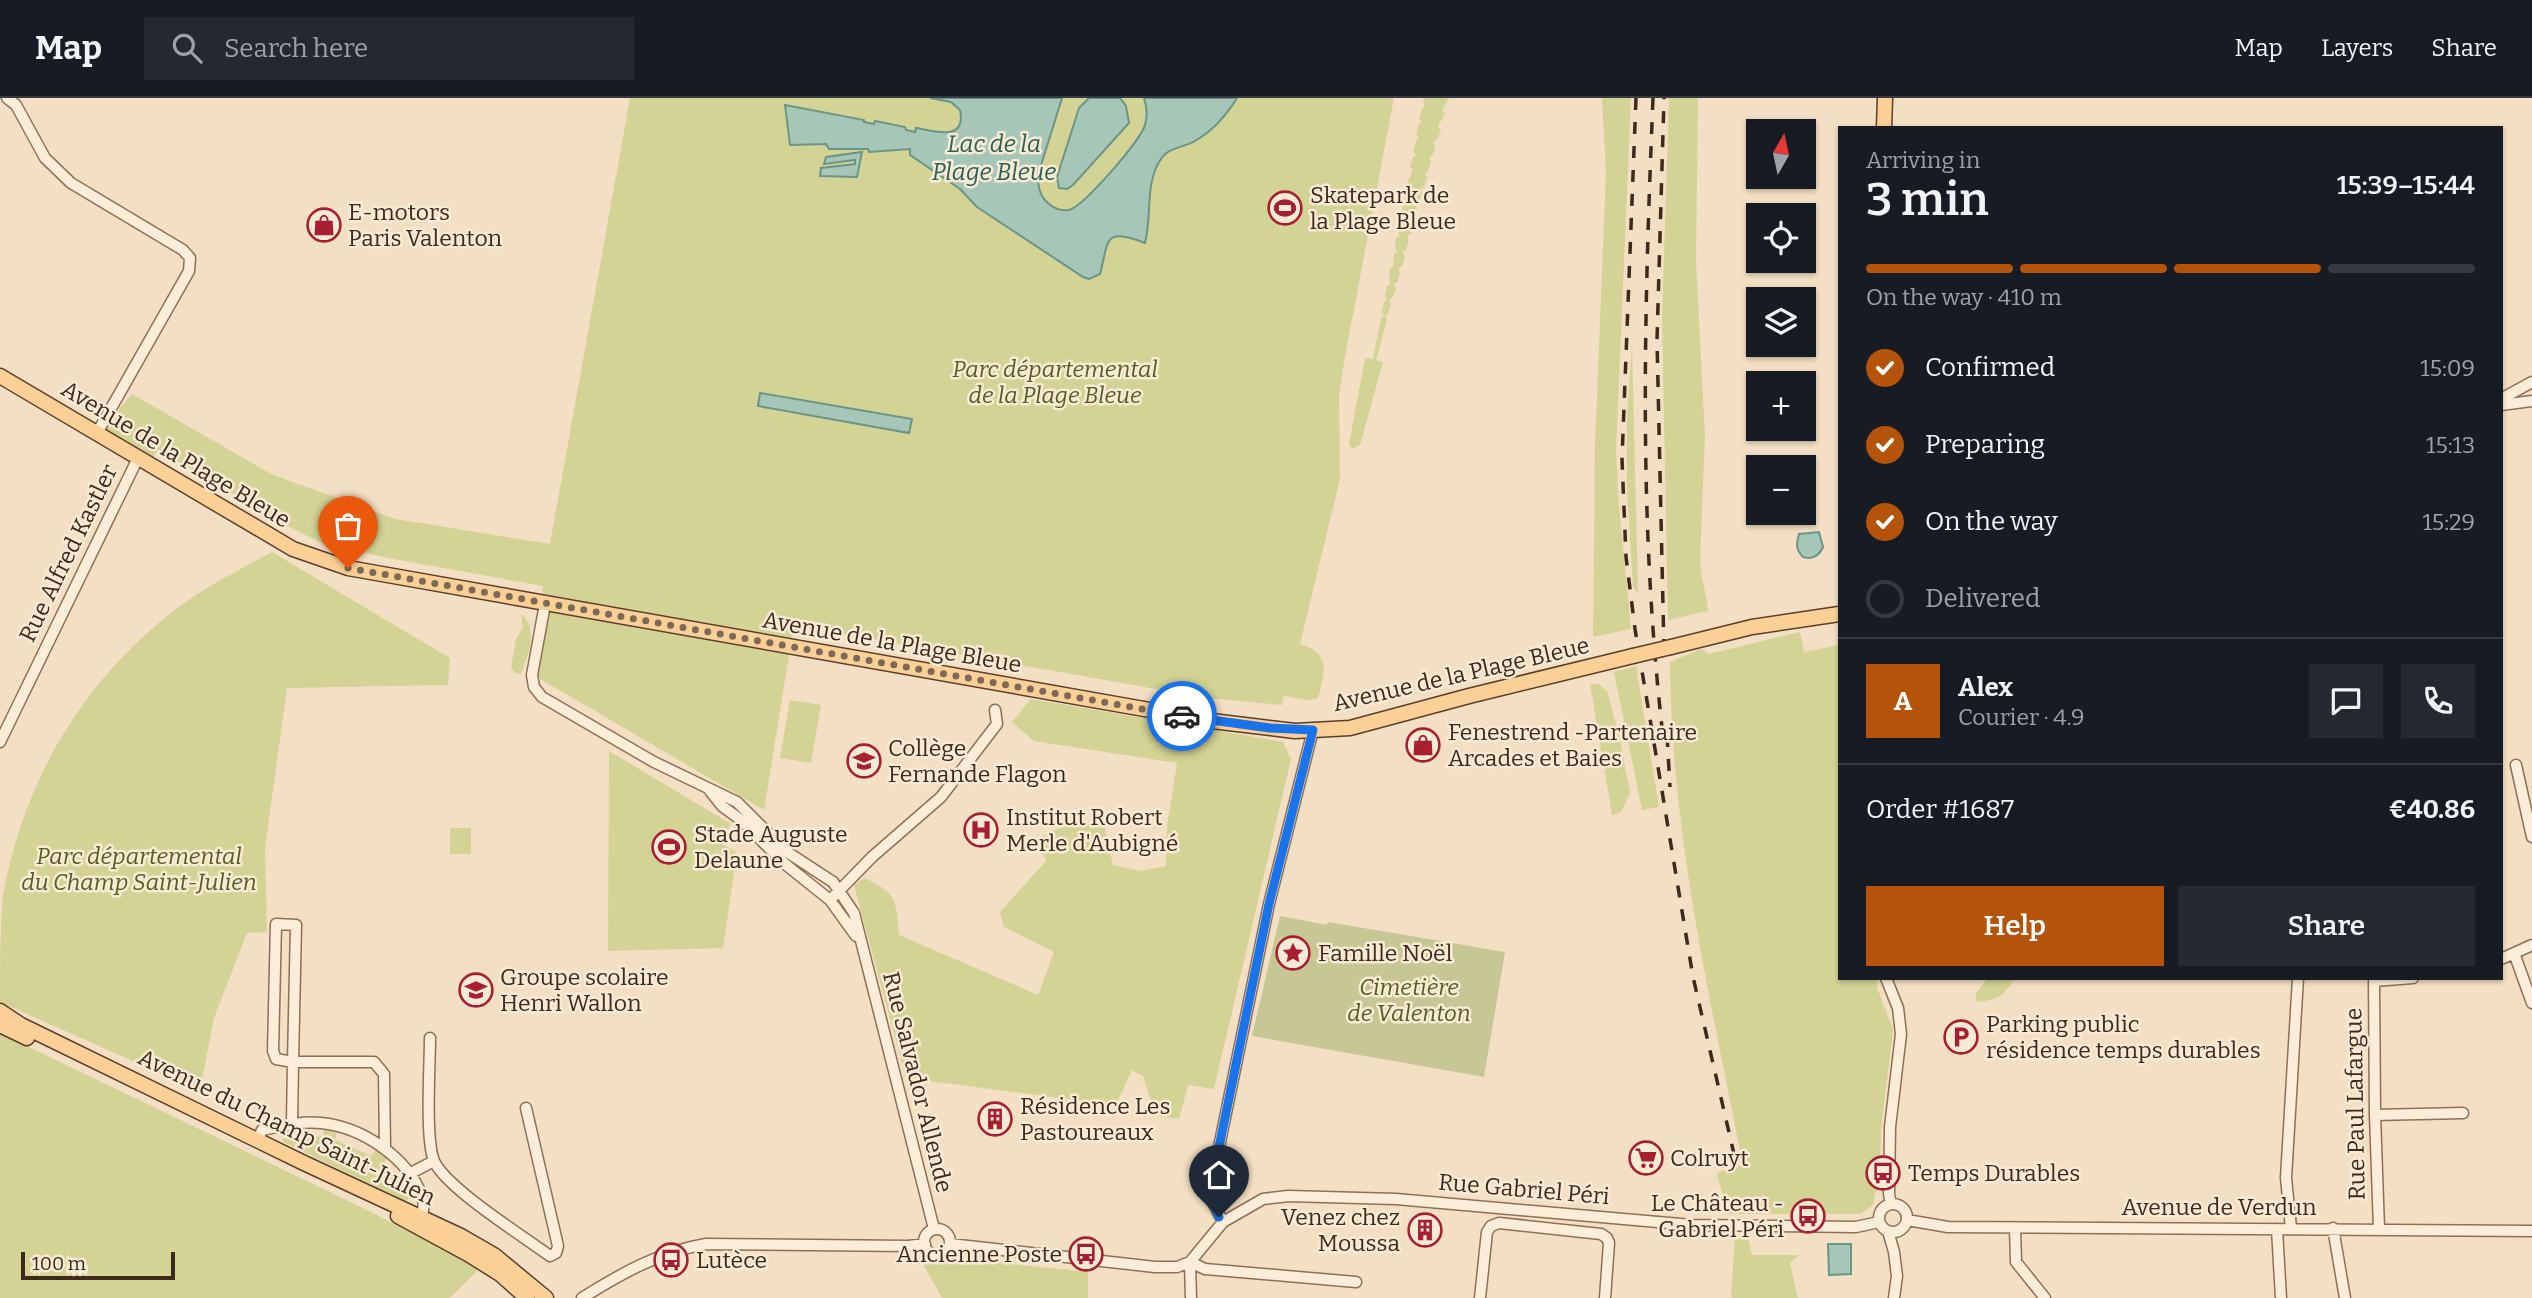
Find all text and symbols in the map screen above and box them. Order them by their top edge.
search box [144,17,634,80]
text: Map [35,28,102,68]
icon: search [168,29,206,67]
text: Search here [224,33,368,64]
text: Map [2235,34,2283,62]
text: Layers [2321,34,2393,62]
text: Share [2431,34,2497,62]
north arrow [1746,119,1816,189]
map controls [1746,119,1816,525]
water label: Lac de la Plage Bleue [932,130,1056,186]
text: Arriving in [1866,146,1980,174]
text: 15:39–15:44 [2337,170,2475,201]
text: 3 min [1866,172,1989,227]
place label: Skatepark de la Plage Bleue [1310,181,1456,235]
sports icon: Skatepark de la Plage Bleue [1266,189,1304,227]
place label: E-motors Paris Valenton [348,198,503,252]
button: locate [1746,203,1816,273]
shop icon: E-motors Paris Valenton [305,206,343,244]
text: On the way · 410 m [1866,283,2062,311]
button: layers [1746,287,1816,357]
icon: check [1866,349,1904,387]
text: Confirmed [1925,352,2055,383]
text: 15:09 [2420,354,2475,382]
park label: Parc départemental de la Plage Bleue [952,355,1158,409]
button: + [1746,371,1816,441]
street label: Avenue de la Plage Bleue [56,374,296,534]
icon: check [1866,426,1904,464]
text: Preparing [1925,429,2045,460]
text: 15:13 [2426,431,2475,459]
button: − [1746,455,1816,525]
street label: Rue Alfred Kastler [13,460,123,646]
pin [318,496,378,568]
icon: check [1866,503,1904,541]
text: On the way [1925,506,2058,537]
icon: bag [329,507,367,545]
text: 15:29 [2423,508,2475,536]
text: Delivered [1925,583,2040,614]
street label: Avenue de la Plage Bleue [760,605,1024,679]
street label: Avenue de la Plage Bleue [1330,631,1592,717]
button: chat [2309,664,2383,738]
button: phone [2401,664,2475,738]
text: Alex [1958,672,2013,703]
courier [1147,681,1217,751]
text: A [1894,686,1912,717]
icon: car [1163,697,1201,735]
text: Courier · 4.9 [1958,703,2085,731]
place label: Fenestrend -Partenaire Arcades et Baies [1448,718,1697,772]
shop icon: Fenestrend -Partenaire Arcades et Baies [1404,726,1442,764]
place label: Collège Fernande Flagon [888,734,1067,788]
school or university icon: Collège Fernande Flagon [845,742,883,780]
text: Order #1687 [1866,794,2014,825]
text: €40.86 [2389,794,2475,825]
place label: Institut Robert Merle d'Aubigné [1006,803,1178,857]
hospital icon: Institut Robert Merle d'Aubigné [962,811,1000,849]
place label: Stade Auguste Delaune [694,820,848,874]
sports icon: Stade Auguste Delaune [650,828,688,866]
park label: Parc départemental du Champ Saint-Julien [21,842,257,896]
button: Help [1866,886,2164,966]
button: Share [2178,886,2475,966]
place icon: Famille Noël [1274,934,1312,972]
place label: Famille Noël [1318,939,1453,967]
place label: Groupe scolaire Henri Wallon [500,963,669,1017]
street label: Rue Salvador Allende [877,969,959,1195]
school or university icon: Groupe scolaire Henri Wallon [457,971,495,1009]
park label: Cimetière de Valenton [1347,973,1471,1027]
street label: Rue Paul Lafargue [2339,1008,2371,1200]
place label: Parking public résidence temps durables [1986,1010,2261,1064]
parking icon: Parking public résidence temps durables [1942,1018,1980,1056]
street label: Avenue du Champ Saint-Julien [134,1043,441,1212]
place label: Résidence Les Pastoureaux [1020,1092,1170,1146]
building icon: Résidence Les Pastoureaux [976,1100,1014,1138]
supermarket icon: Colruyt [1627,1139,1665,1177]
place label: Colruyt [1670,1144,1749,1172]
pin [1189,1145,1249,1217]
bus stop icon: Temps Durables [1864,1154,1902,1192]
icon: home [1200,1156,1238,1194]
place label: Temps Durables [1908,1159,2080,1187]
street label: Rue Gabriel Péri [1437,1168,1611,1210]
place label: Le Château - Gabriel Péri [1651,1189,1784,1243]
street label: Avenue de Verdun [2121,1193,2317,1221]
bus stop icon: Le Château - Gabriel Péri [1789,1197,1827,1235]
place label: Venez chez Moussa [1281,1203,1400,1257]
building icon: Venez chez Moussa [1406,1211,1444,1249]
bus stop icon: Ancienne Poste [1067,1235,1105,1273]
place label: Ancienne Poste [896,1240,1062,1268]
bus stop icon: Lutèce [652,1241,690,1279]
place label: Lutèce [696,1246,767,1274]
scale bar [21,1249,175,1281]
text: 100 m [32,1252,86,1275]

